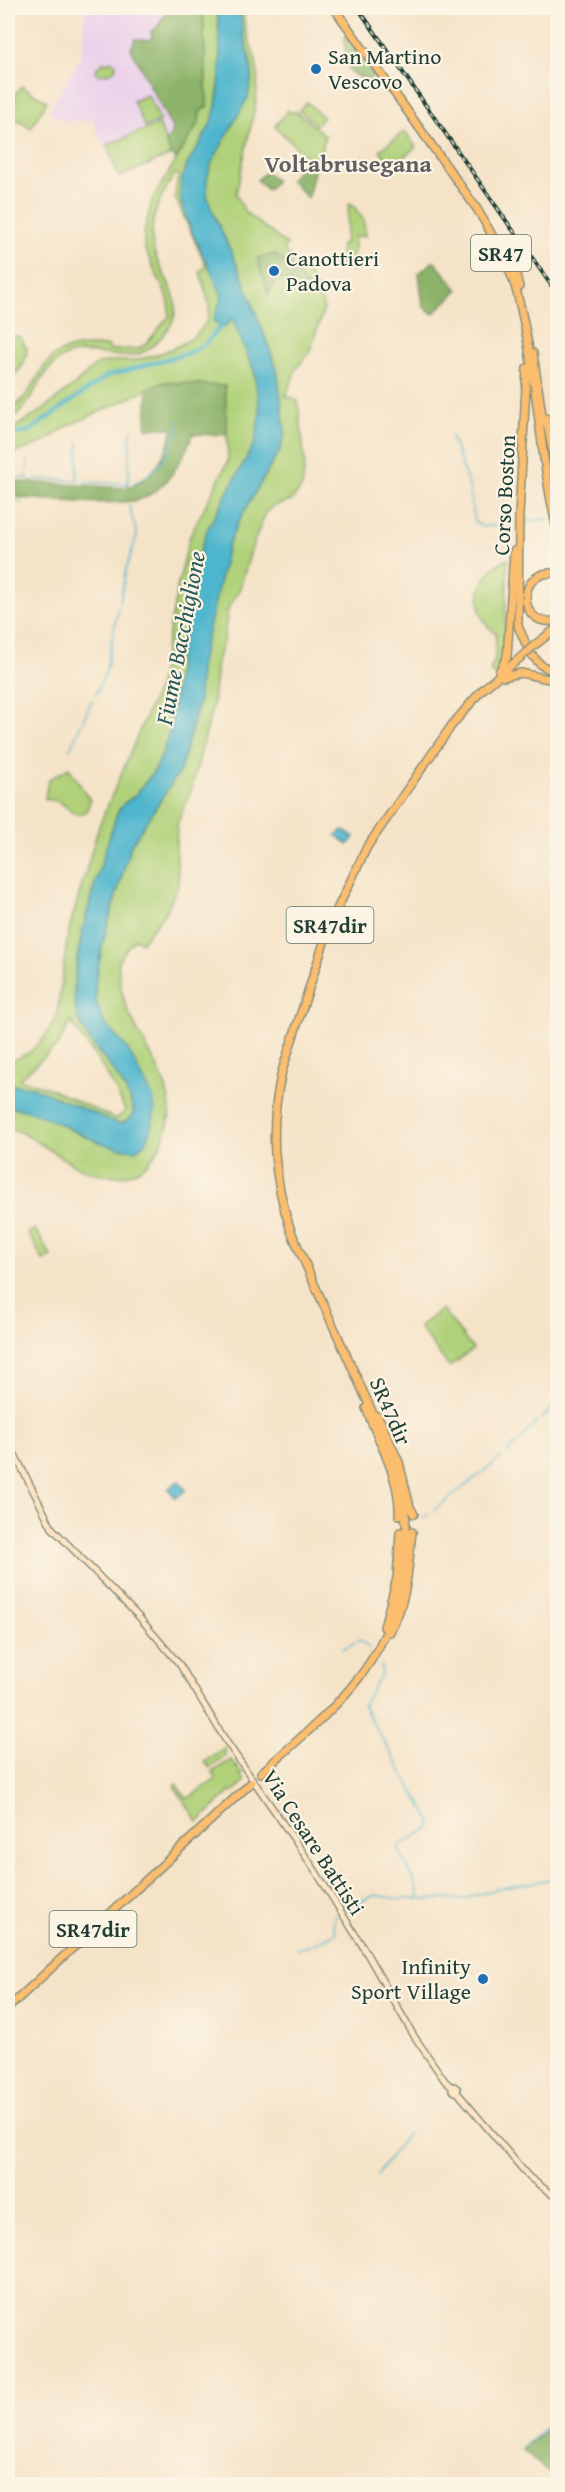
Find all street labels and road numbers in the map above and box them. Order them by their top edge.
road number: SR47 [471,235,531,271]
street label: Corso Boston [485,433,523,556]
road number: SR47dir [286,907,374,943]
street label: SR47dir [362,1372,420,1450]
street label: Via Cesare Battisti [255,1763,373,1921]
road number: SR47dir [50,1911,136,1947]

